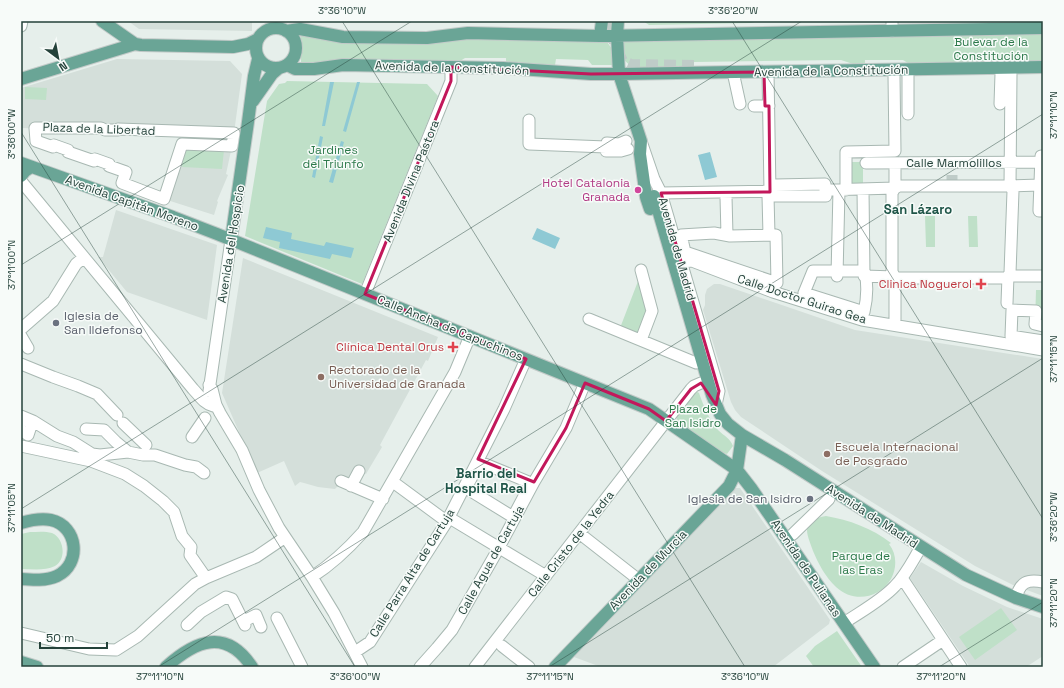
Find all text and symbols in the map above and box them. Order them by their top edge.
text: 3°36'10"W [318,4,366,17]
text: 3°36'20"W [708,4,758,17]
park label: Bulevar de la Constitución [954,34,1028,64]
north arrow [38,38,78,78]
street label: Avenida de la Constitución [375,57,529,79]
text: N [56,59,70,74]
street label: Avenida de la Constitución [754,62,908,80]
text: 37°11'10"N [1047,91,1060,139]
text: 3°36'00"W [5,109,18,159]
street label: Avenida Divina Pastora [379,117,443,244]
street label: Plaza de la Libertad [42,119,156,139]
park label: Jardines del Triunfo [302,142,364,172]
street label: Calle Marmolillos [906,155,1002,171]
street label: Avenida Capitán Moreno [63,171,201,235]
place label: Hotel Catalonia Granada [542,175,630,205]
street label: Avenida del Hospicio [214,184,248,304]
marker: Hotel Catalonia Granada [633,185,643,195]
street label: Avenida de Madrid [655,196,699,302]
district label: San Lázaro [884,201,952,218]
text: 37°11'00"N [5,240,18,290]
street label: Calle Doctor Guirao Gea [735,271,869,327]
place label: Clinica Noguerol [879,276,972,292]
marker: Clinica Noguerol [975,278,987,290]
street label: Calle Ancha de Capuchinos [375,291,525,365]
place label: Iglesia de San Ildefonso [64,308,143,338]
marker: Iglesia de San Ildefonso [51,318,61,328]
text: 37°11'15"N [1047,335,1060,383]
place label: Clínica Dental Orus [336,339,444,355]
marker: Clínica Dental Orus [447,341,459,353]
place label: Rectorado de la Universidad de Granada [329,362,465,392]
marker: Rectorado de la Universidad de Granada [316,372,326,382]
park label: Plaza de San Isidro [665,401,721,431]
place label: Escuela Internacional de Posgrado [835,439,959,469]
marker: Escuela Internacional de Posgrado [822,449,832,459]
district label: Barrio del Hospital Real [445,465,527,497]
street label: Avenida de Madrid [823,480,921,552]
text: 37°11'05"N [5,483,18,533]
street label: Calle Cristo de la Yedra [524,487,618,600]
place label: Iglesia de San Isidro [688,491,802,507]
text: 3°36'20"W [1047,492,1060,542]
marker: Iglesia de San Isidro [805,494,815,504]
street label: Calle Agua de Cartuja [454,502,528,618]
street label: Calle Parra Alta de Cartuja [366,505,458,640]
street label: Avenida de Pulianas [767,516,845,620]
street label: Avenida de Murcia [606,526,691,614]
park label: Parque de las Eras [832,548,890,578]
text: 37°11'20"N [1047,578,1060,628]
scale bar [40,624,107,650]
text: 50 m [46,630,74,646]
text: 37°11'10"N [136,670,184,683]
text: 3°36'00"W [330,670,380,683]
text: 37°11'15"N [526,670,574,683]
text: 3°36'10"W [721,670,769,683]
text: 37°11'20"N [916,670,966,683]

